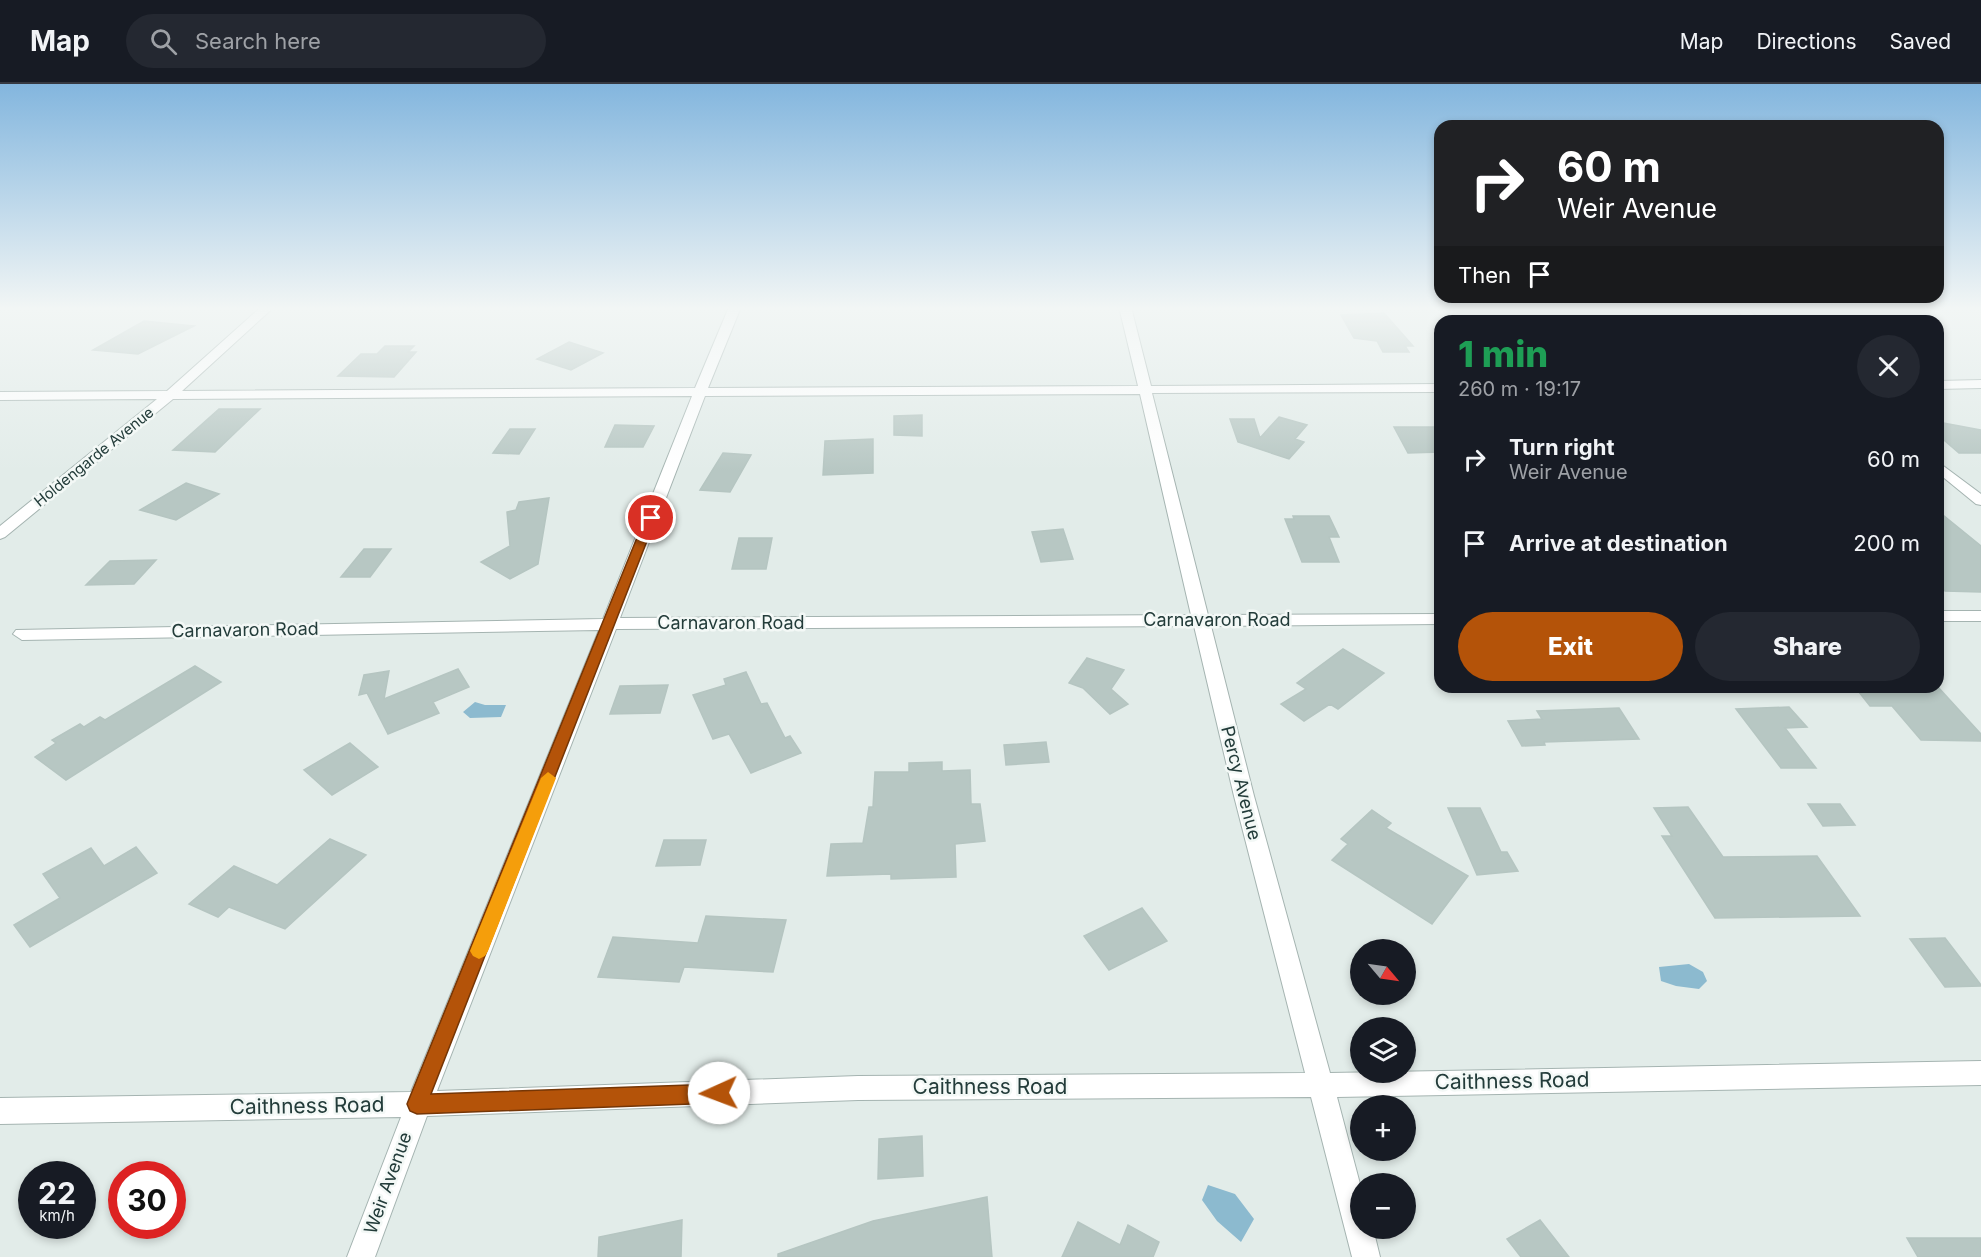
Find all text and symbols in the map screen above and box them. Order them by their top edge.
search box [126,14,546,68]
text: Map [30,24,90,58]
icon: search [147,25,180,58]
text: Search here [195,28,321,54]
text: Map [1680,29,1723,54]
text: Directions [1756,29,1857,54]
text: Saved [1890,29,1951,54]
text: 60 m [1557,141,1661,192]
icon: right [1458,144,1536,222]
text: Weir Avenue [1557,192,1717,225]
icon: arrive [1523,258,1556,291]
text: Then [1458,262,1511,288]
text: 1 min [1458,332,1548,376]
button: close [1857,335,1920,398]
text: 260 m · 19:17 [1458,377,1581,401]
street label: Holdengarde Avenue [30,403,157,511]
text: Turn right [1509,434,1615,460]
icon: right [1458,443,1491,476]
text: 60 m [1867,446,1920,472]
text: Weir Avenue [1509,460,1628,484]
pin [625,492,676,543]
icon: arrive [634,501,667,534]
icon: arrive [1458,527,1491,560]
text: Arrive at destination [1509,530,1728,556]
text: 200 m [1853,530,1920,556]
street label: Carnavaron Road [1143,609,1291,630]
street label: Carnavaron Road [657,612,805,633]
button: Exit [1458,612,1683,681]
button: Share [1695,612,1920,681]
street label: Carnavaron Road [171,618,319,641]
street label: Percy Avenue [1217,724,1266,842]
north arrow [1350,939,1416,1005]
map controls [1350,939,1416,1239]
button: layers [1350,1017,1416,1083]
position arrow [687,1061,751,1125]
street label: Caithness Road [1434,1067,1590,1094]
street label: Caithness Road [913,1074,1067,1099]
street label: Caithness Road [229,1092,385,1119]
button: + [1350,1095,1416,1161]
street label: Weir Avenue [359,1129,416,1237]
speed limit sign: 30 [108,1161,186,1239]
button: − [1350,1173,1416,1239]
text: 22 [38,1175,76,1211]
text: km/h [39,1206,75,1225]

